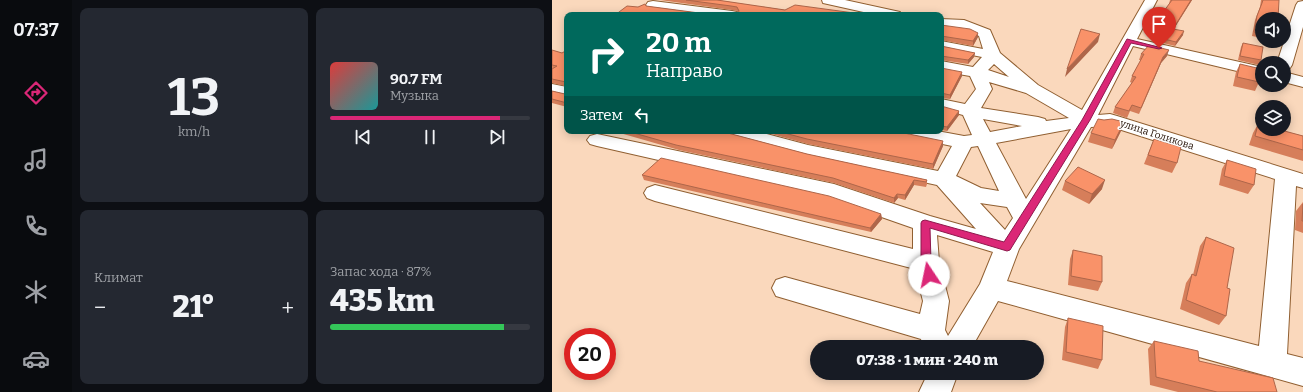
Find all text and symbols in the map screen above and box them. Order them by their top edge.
pin [1142,7.0,1176,48]
map controls [1255,12,1291,136]
button: sound [1255,12,1291,48]
icon: arrive [1148,13,1170,35]
text: 07:37 [13,19,59,41]
text: 20 m [646,26,711,59]
icon: right [580,28,632,80]
button: search [1255,56,1291,92]
text: Направо [646,60,723,82]
text: 13 [168,66,220,129]
text: 90.7 FM [390,70,442,88]
icon: directions [22,79,50,107]
text: Музыка [390,88,439,103]
button: layers [1255,100,1291,136]
icon: left [631,104,653,126]
text: Затем [580,106,623,124]
street label: улица Голикова [1118,117,1196,153]
text: km/h [178,124,210,139]
icon: previous [352,126,374,148]
icon: pause [419,126,441,148]
icon: next [486,126,508,148]
icon: music [22,146,50,174]
icon: phone [22,212,50,240]
position arrow [908,254,950,296]
text: Запас хода · 87% [330,264,432,279]
text: Климат [94,270,143,285]
icon: climate [22,278,50,306]
text: 435 km [330,283,434,319]
text: 21° [173,289,215,325]
text: − [94,294,106,321]
text: + [281,294,294,321]
speed limit sign: 20 [564,328,616,380]
icon: car [22,345,50,373]
text: 07:38 · 1 мин · 240 m [856,351,998,369]

